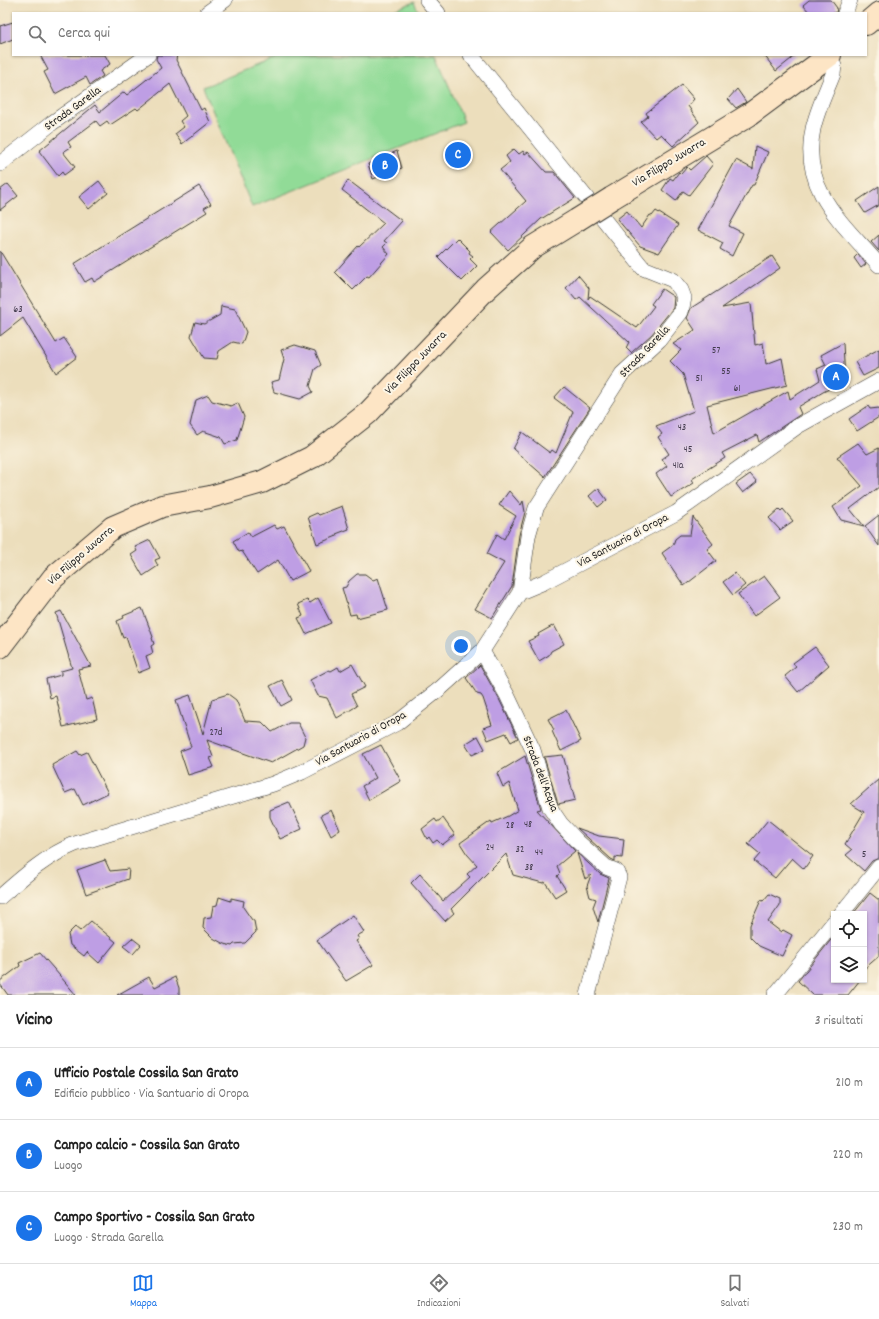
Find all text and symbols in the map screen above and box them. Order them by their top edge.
search box [12,12,867,56]
icon: search [26,23,48,45]
text: Cerca qui [58,23,110,45]
street label: Strada Garella [41,82,105,135]
street label: Via Filippo Juvarra [629,134,709,192]
pin: C [445,140,471,170]
pin: B [372,151,398,181]
house number: 63 [13,303,23,317]
street label: Strada Garella [616,322,674,382]
street label: Via Filippo Juvarra [381,327,451,399]
house number: 57 [712,344,720,358]
pin: A [823,362,849,392]
house number: 55 [721,365,731,379]
house number: 51 [696,372,702,386]
house number: 61 [733,382,741,396]
house number: 43 [678,421,686,435]
house number: 45 [684,443,693,457]
house number: 41a [672,459,684,473]
street label: Via Santuario di Oropa [574,510,672,572]
street label: Via Filippo Juvarra [44,522,118,590]
your location [451,636,471,656]
street label: Via Santuario di Oropa [313,707,410,771]
house number: 27d [210,726,223,740]
street label: Strada dell'Acqua [518,733,562,815]
house number: 48 [524,818,532,832]
house number: 28 [506,819,514,833]
house number: 24 [486,841,494,855]
house number: 32 [516,843,524,857]
house number: 44 [535,846,543,860]
house number: 5 [862,848,867,862]
house number: 38 [525,861,533,875]
map controls [831,911,867,983]
button: locate [831,911,867,947]
button: layers [831,947,867,983]
text: Vicino [16,1009,53,1033]
text: 3 risultati [815,1012,863,1031]
text: Ufficio Postale Cossila San Grato [54,1063,238,1085]
text: A [25,1074,33,1093]
text: 210 m [835,1074,863,1093]
text: Edificio pubblico · Via Santuario di Oropa [54,1085,249,1104]
text: Campo calcio - Cossila San Grato [54,1135,240,1157]
text: B [26,1146,32,1165]
text: 220 m [833,1146,863,1165]
text: Luogo [54,1157,82,1176]
text: Campo Sportivo - Cossila San Grato [54,1207,255,1229]
text: C [26,1218,32,1237]
text: 230 m [833,1218,863,1237]
text: Luogo · Strada Garella [54,1229,163,1248]
tab: Mappa [130,1272,157,1312]
tab: Indicazioni [417,1272,460,1312]
tab: Salvati [721,1272,749,1312]

